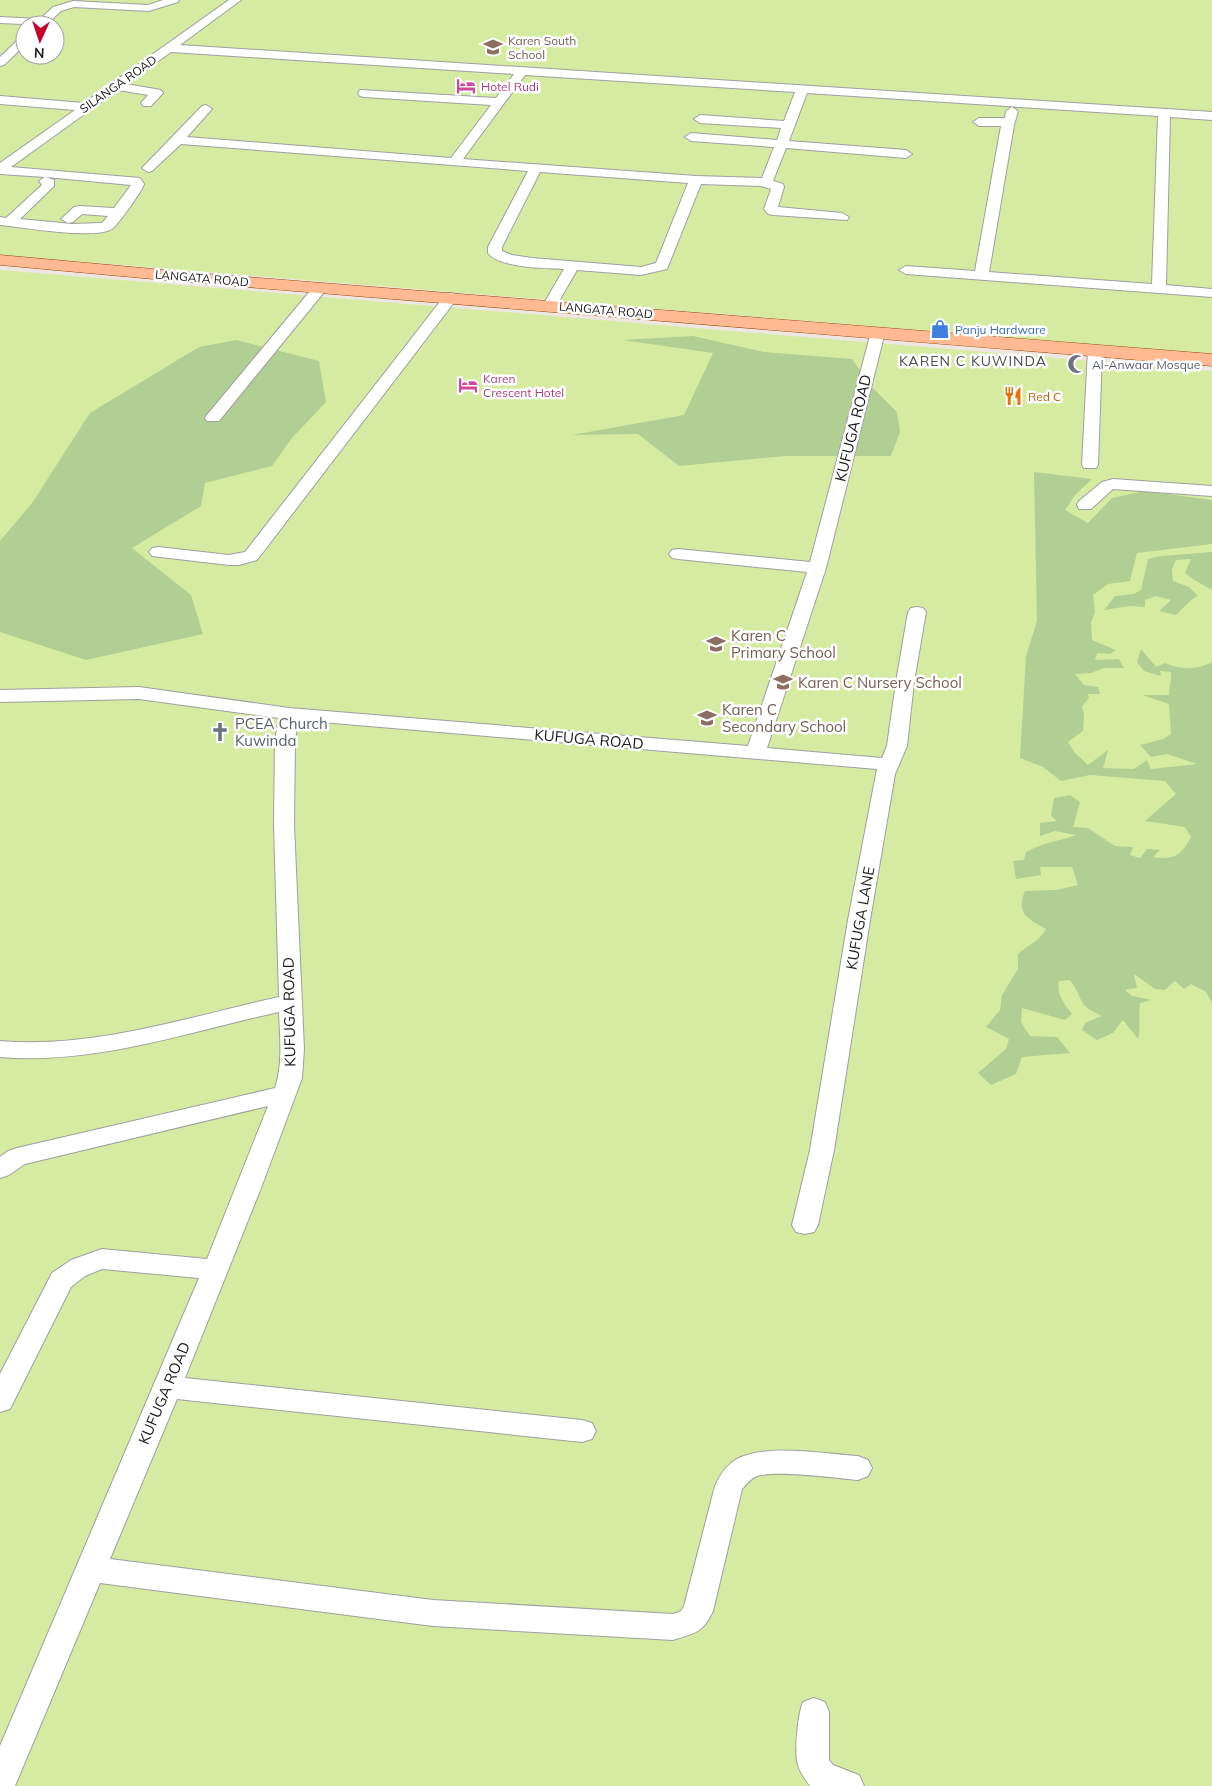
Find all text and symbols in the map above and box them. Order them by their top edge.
north arrow [15,15,65,65]
place label: Karen South School [508,33,576,62]
school or university icon: Karen South School [482,36,504,58]
text: N [34,44,45,62]
street label: SILANGA ROAD [77,52,159,116]
hotel icon: Hotel Rudi [455,75,477,97]
place label: Hotel Rudi [481,79,539,94]
street label: LANGATA ROAD [154,266,250,290]
street label: LANGATA ROAD [558,298,654,322]
shop icon: Panju Hardware [929,318,951,340]
place label: Panju Hardware [955,322,1046,337]
district label: KAREN C KUWINDA [899,352,1047,370]
mosque icon: Al-Anwaar Mosque [1066,353,1088,375]
place label: Al-Anwaar Mosque [1092,357,1200,372]
place label: Karen Crescent Hotel [483,371,564,400]
street label: KUFUGA ROAD [831,373,875,483]
hotel icon: Karen Crescent Hotel [457,374,479,396]
restaurant icon: Red C [1002,385,1024,407]
place label: Red C [1028,389,1061,404]
place label: Karen C Primary School [731,626,836,662]
school or university icon: Karen C Primary School [705,633,727,655]
school or university icon: Karen C Nursery School [772,671,794,693]
place label: Karen C Nursery School [798,673,962,692]
place label: Karen C Secondary School [722,700,846,736]
school or university icon: Karen C Secondary School [696,707,718,729]
place label: PCEA Church Kuwinda [235,714,328,750]
church icon: PCEA Church Kuwinda [209,721,231,743]
street label: KUFUGA ROAD [534,725,644,753]
street label: KUFUGA LANE [842,865,878,971]
street label: KUFUGA ROAD [279,957,299,1067]
street label: KUFUGA ROAD [134,1339,194,1447]

